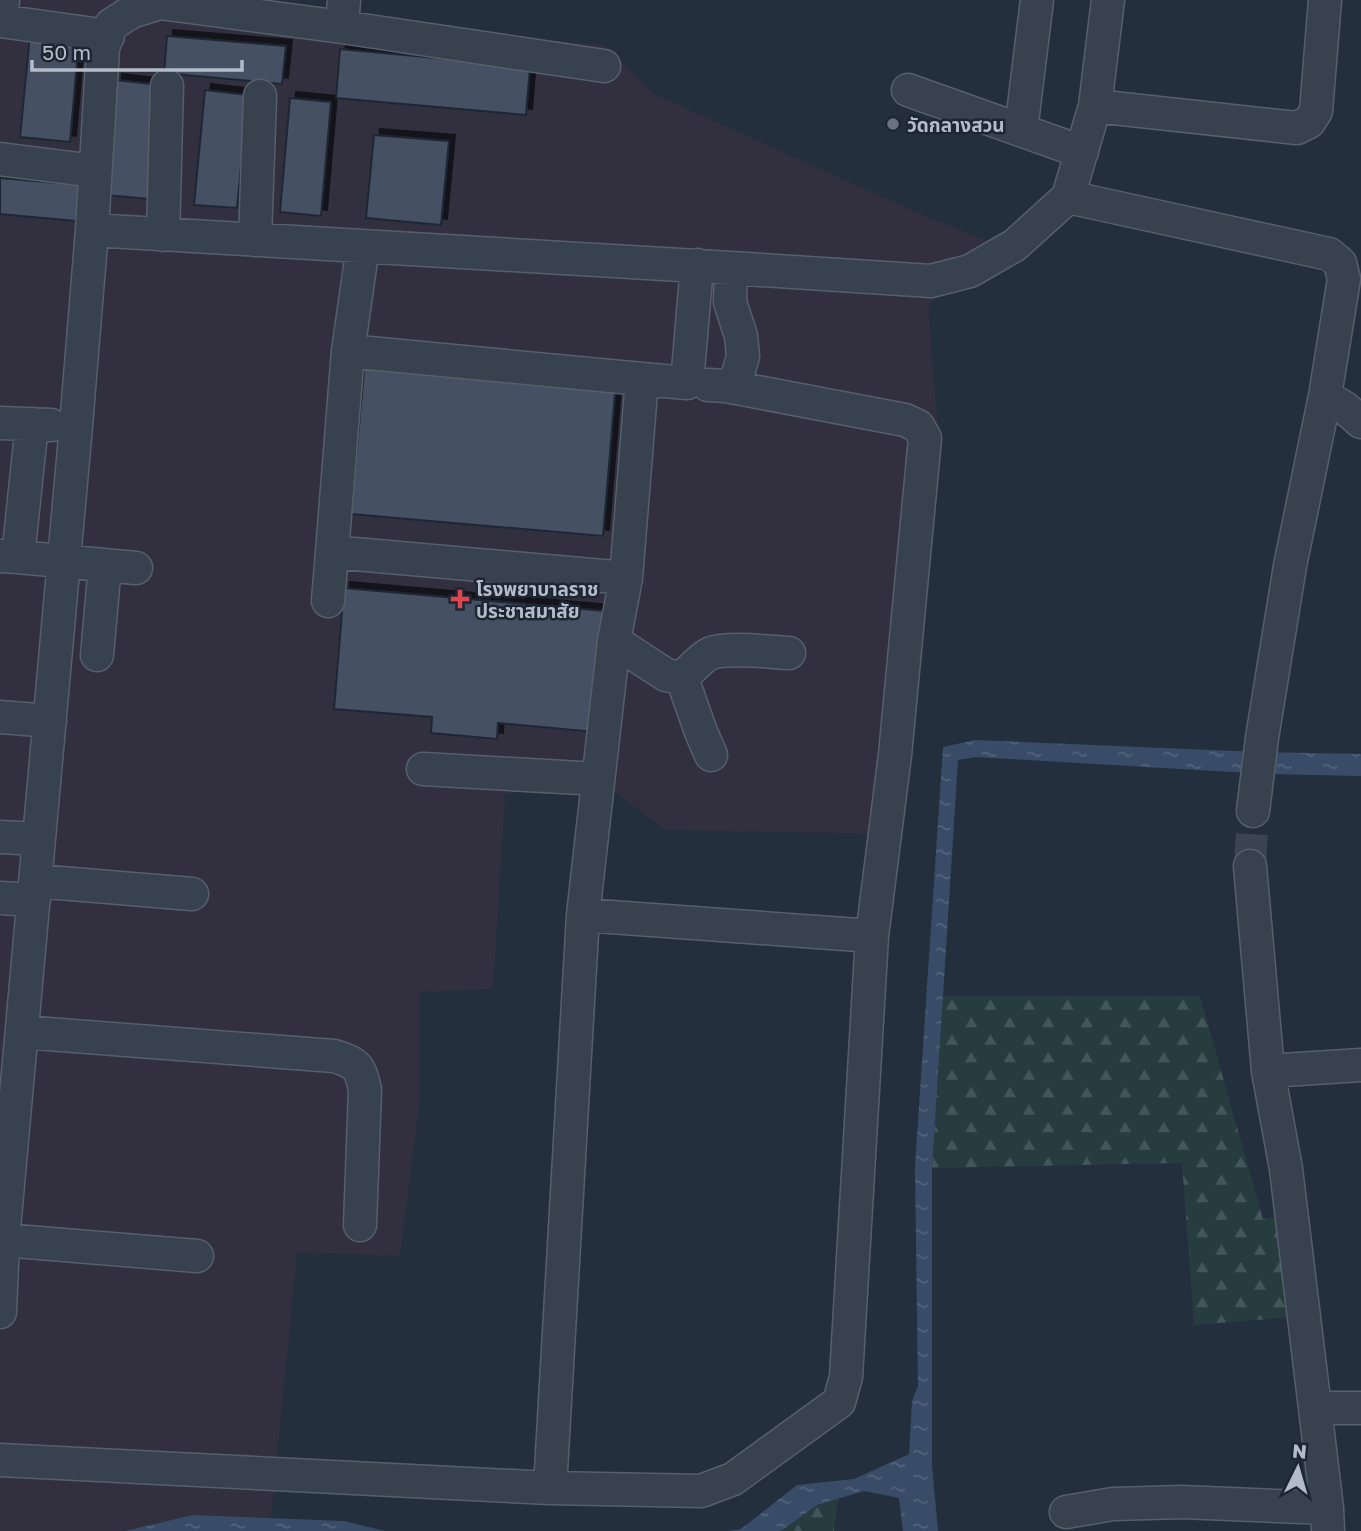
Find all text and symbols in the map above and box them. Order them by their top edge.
scale bar [32,28,242,72]
text: 50 m [42,39,91,65]
place label: วัดกลางสวน [907,113,1005,136]
marker: วัดกลางสวน [885,116,901,132]
place label: โรงพยาบาลราช ประชาสมาสัย [476,577,598,622]
marker: โรงพยาบาลราช ประชาสมาสัย [450,589,470,609]
north arrow [1263,1433,1333,1503]
text: N [1291,1438,1308,1463]

